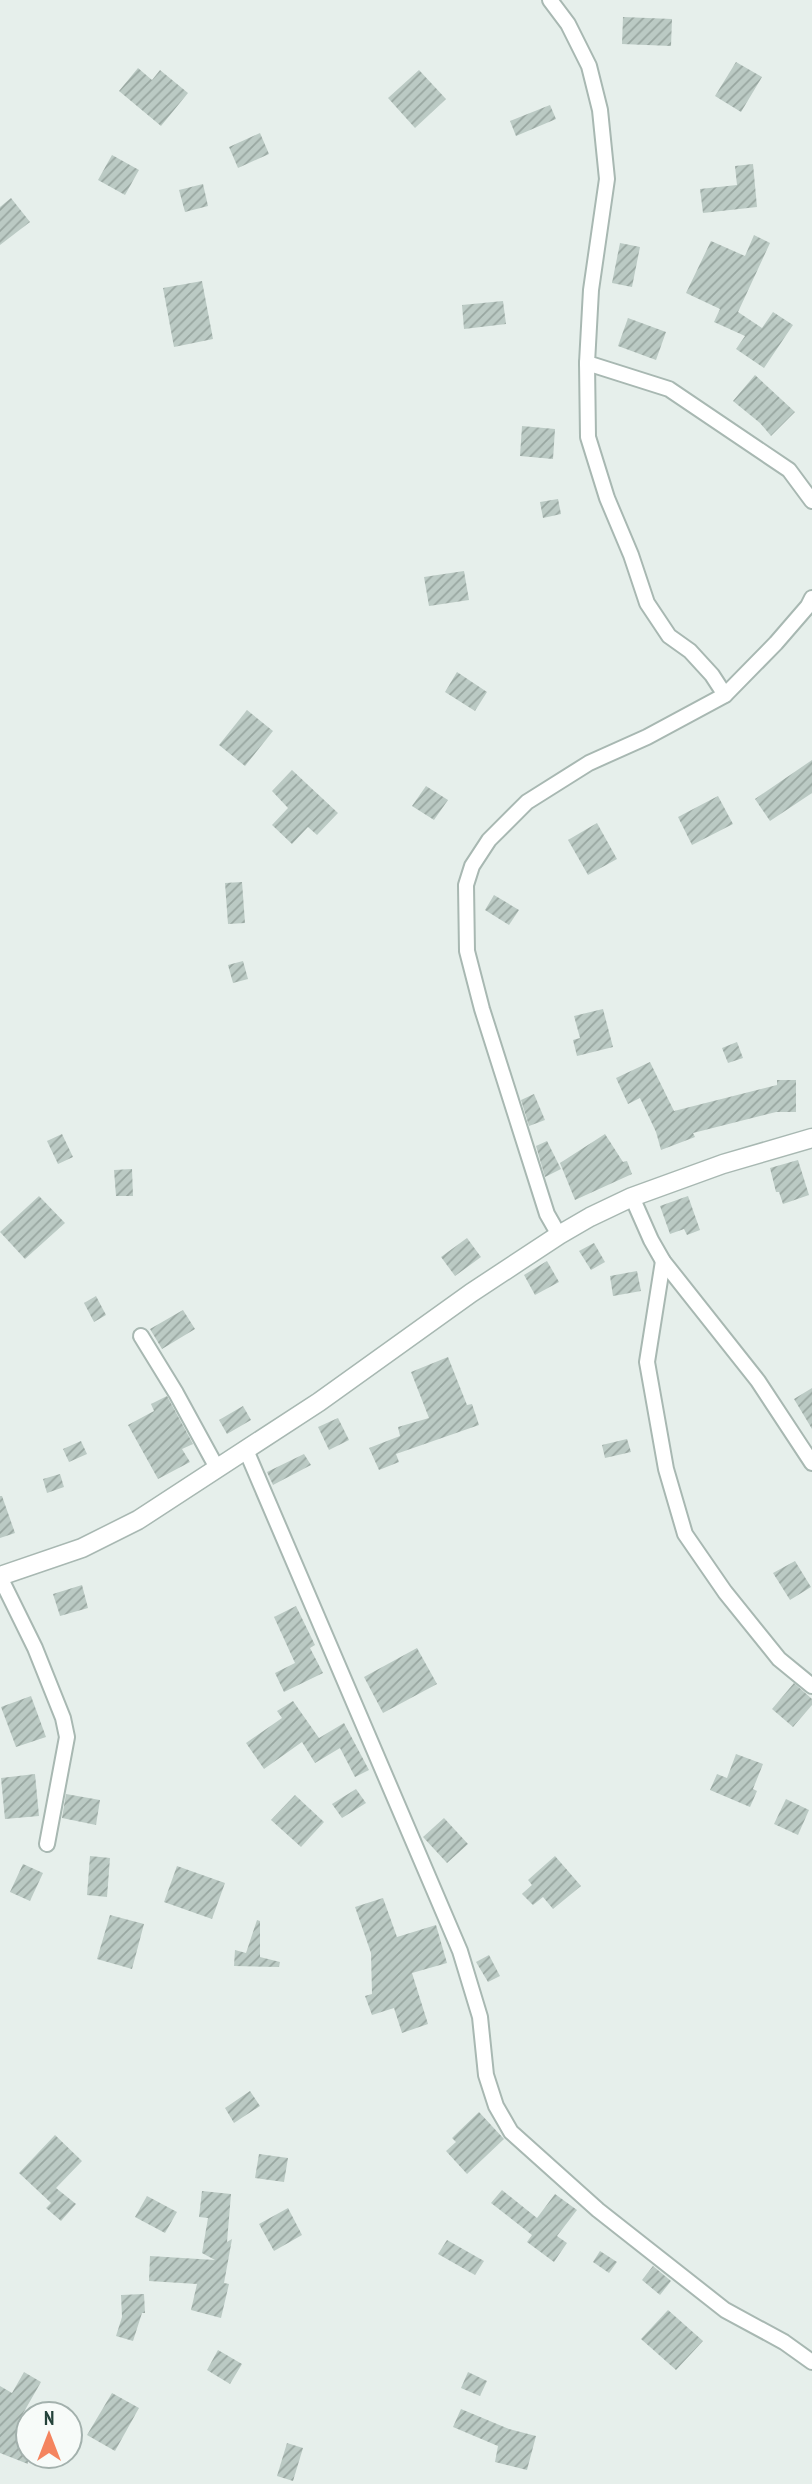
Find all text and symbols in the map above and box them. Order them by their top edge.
north arrow [14,2400,84,2470]
text: N [44,2406,54,2430]

